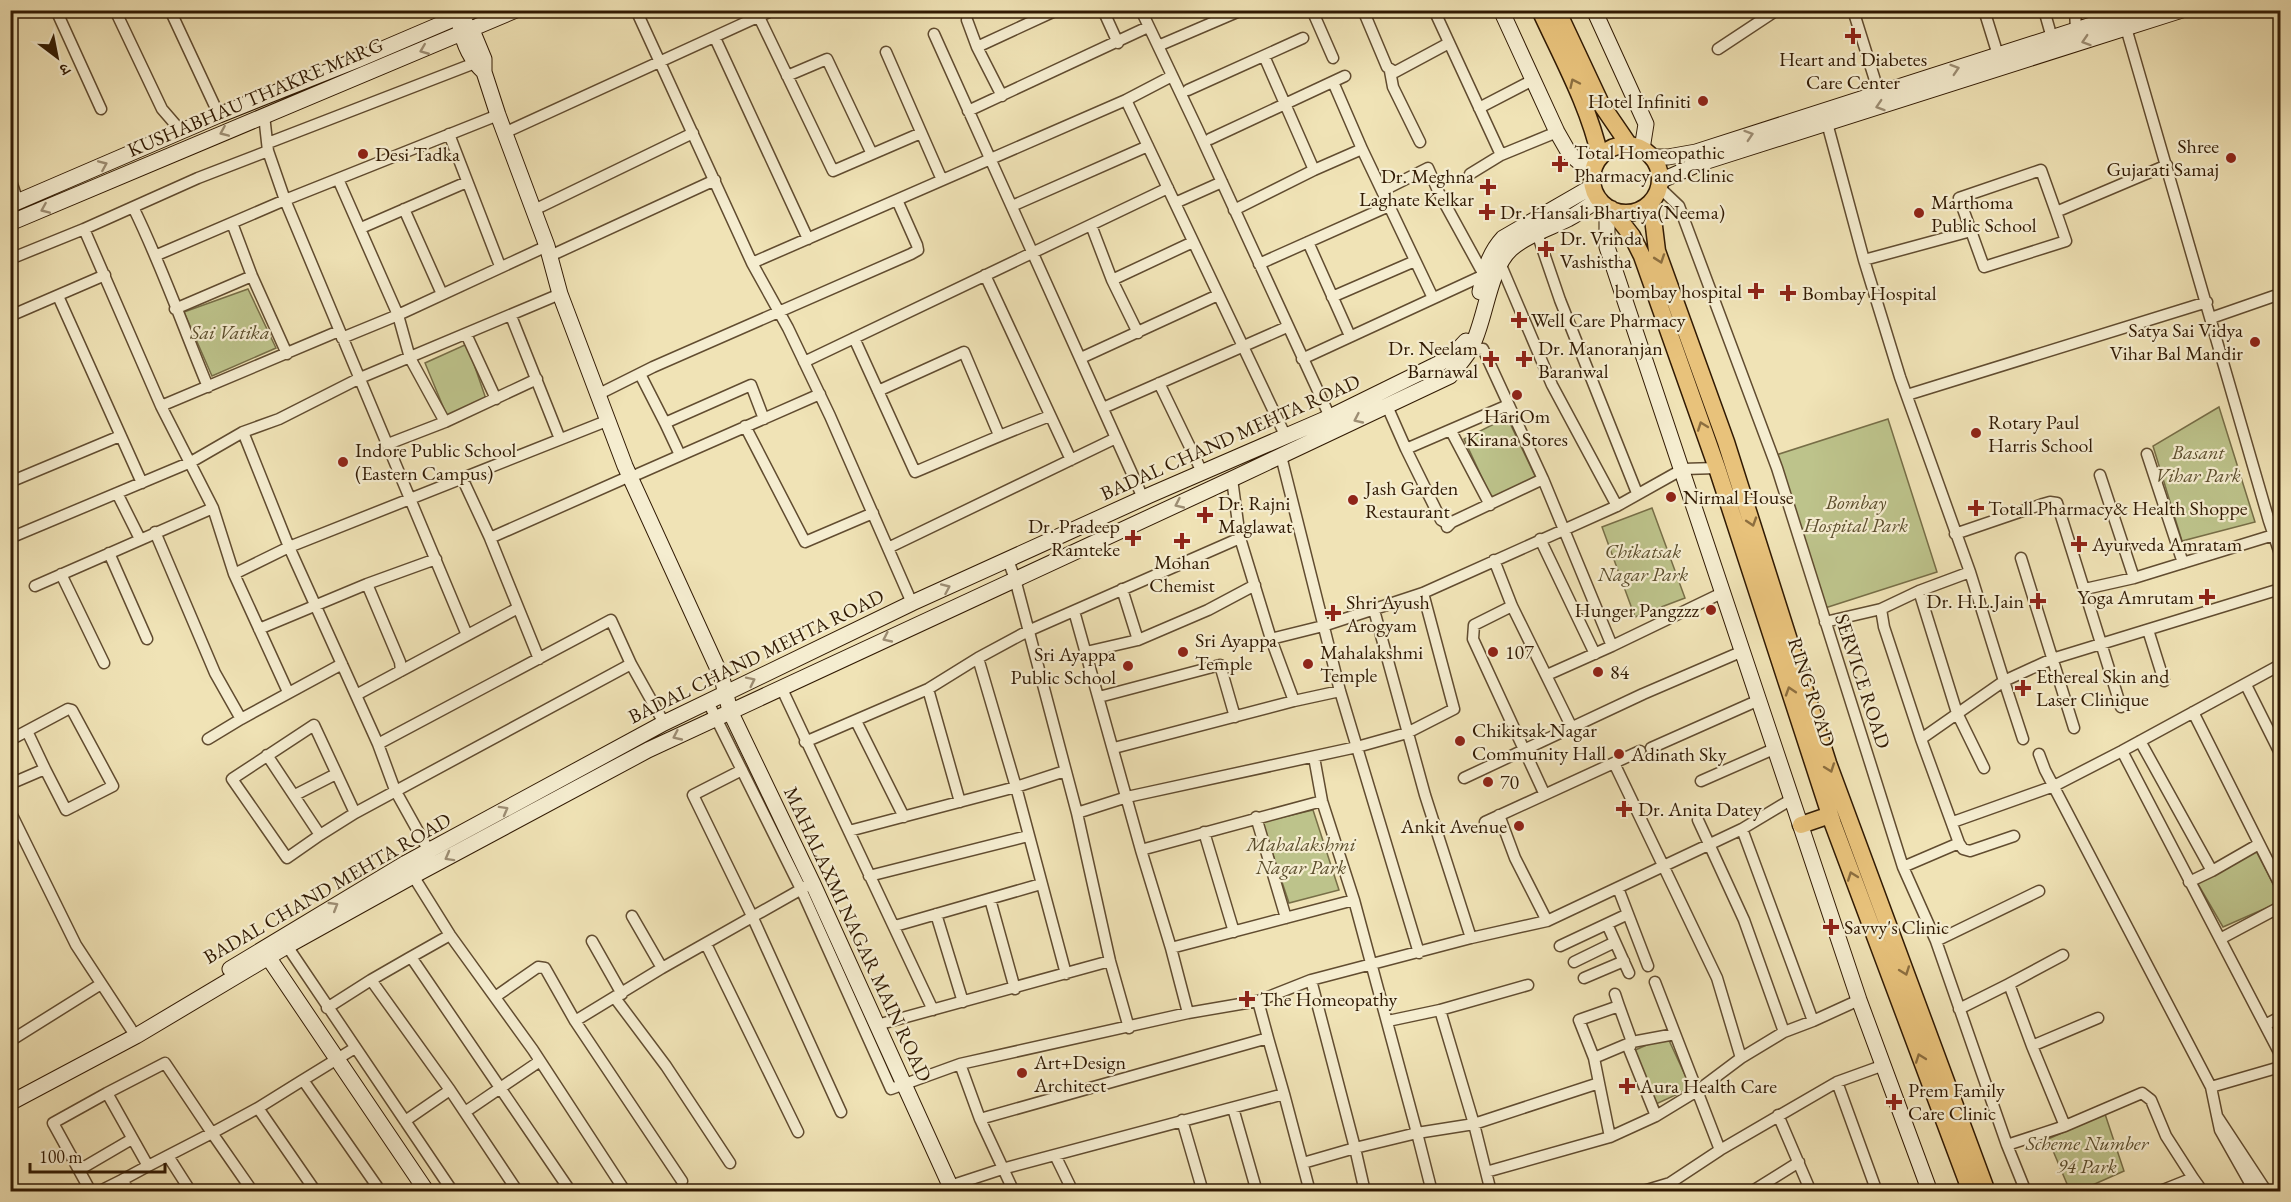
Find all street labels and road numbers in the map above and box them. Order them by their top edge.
street label: KUSHABHAU THAKRE MARG [123,31,387,163]
street label: BADAL CHAND MEHTA ROAD [1096,368,1364,506]
street label: BADAL CHAND MEHTA ROAD [624,583,888,729]
street label: SERVICE ROAD [1829,610,1897,752]
street label: RING ROAD [1782,634,1842,750]
street label: MAHALAXMI NAGAR MAIN ROAD [778,782,938,1086]
street label: BADAL CHAND MEHTA ROAD [199,806,455,970]

